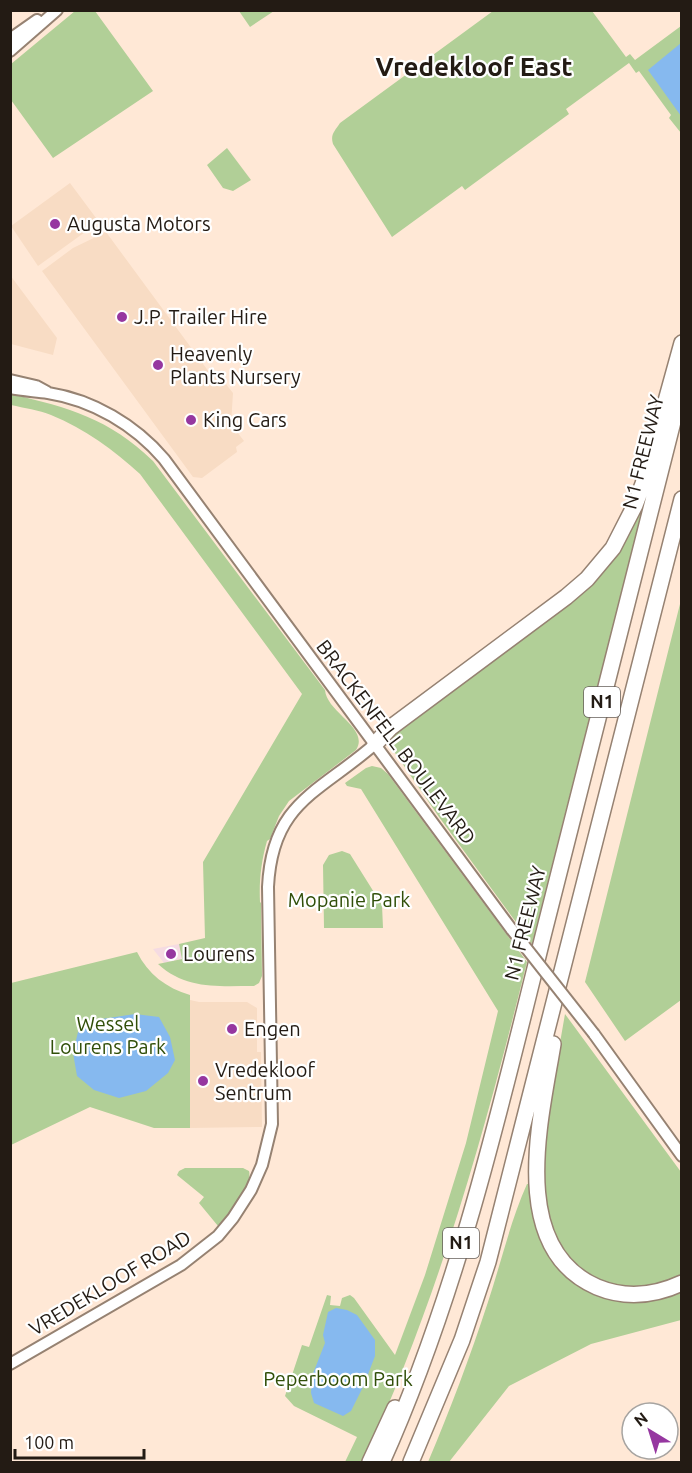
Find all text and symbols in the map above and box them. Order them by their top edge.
district label: Vredekloof East [375,52,573,81]
place label: Augusta Motors [67,212,211,235]
marker: Augusta Motors [48,217,62,231]
place label: J.P. Trailer Hire [134,305,268,328]
marker: J.P. Trailer Hire [115,310,129,324]
place label: Heavenly Plants Nursery [170,342,301,388]
marker: Heavenly Plants Nursery [151,358,165,372]
street label: N1 FREEWAY [617,392,668,511]
place label: King Cars [203,408,287,431]
marker: King Cars [184,413,198,427]
street label: BRACKENFELL BOULEVARD [312,635,481,848]
road number: N1 [584,687,620,717]
street label: N1 FREEWAY [499,863,550,982]
park label: Mopanie Park [288,888,410,911]
place label: Lourens [183,942,255,965]
marker: Lourens [164,947,178,961]
park label: Wessel Lourens Park [50,1012,166,1058]
place label: Engen [244,1017,301,1040]
marker: Engen [225,1022,239,1036]
place label: Vredekloof Sentrum [215,1058,315,1104]
marker: Vredekloof Sentrum [196,1074,210,1088]
street label: VREDEKLOOF ROAD [25,1225,195,1340]
road number: N1 [443,1228,479,1258]
park label: Peperboom Park [263,1367,413,1390]
north arrow [620,1401,680,1461]
text: N [631,1408,651,1430]
scale bar [15,1422,144,1460]
text: 100 m [24,1432,74,1452]

